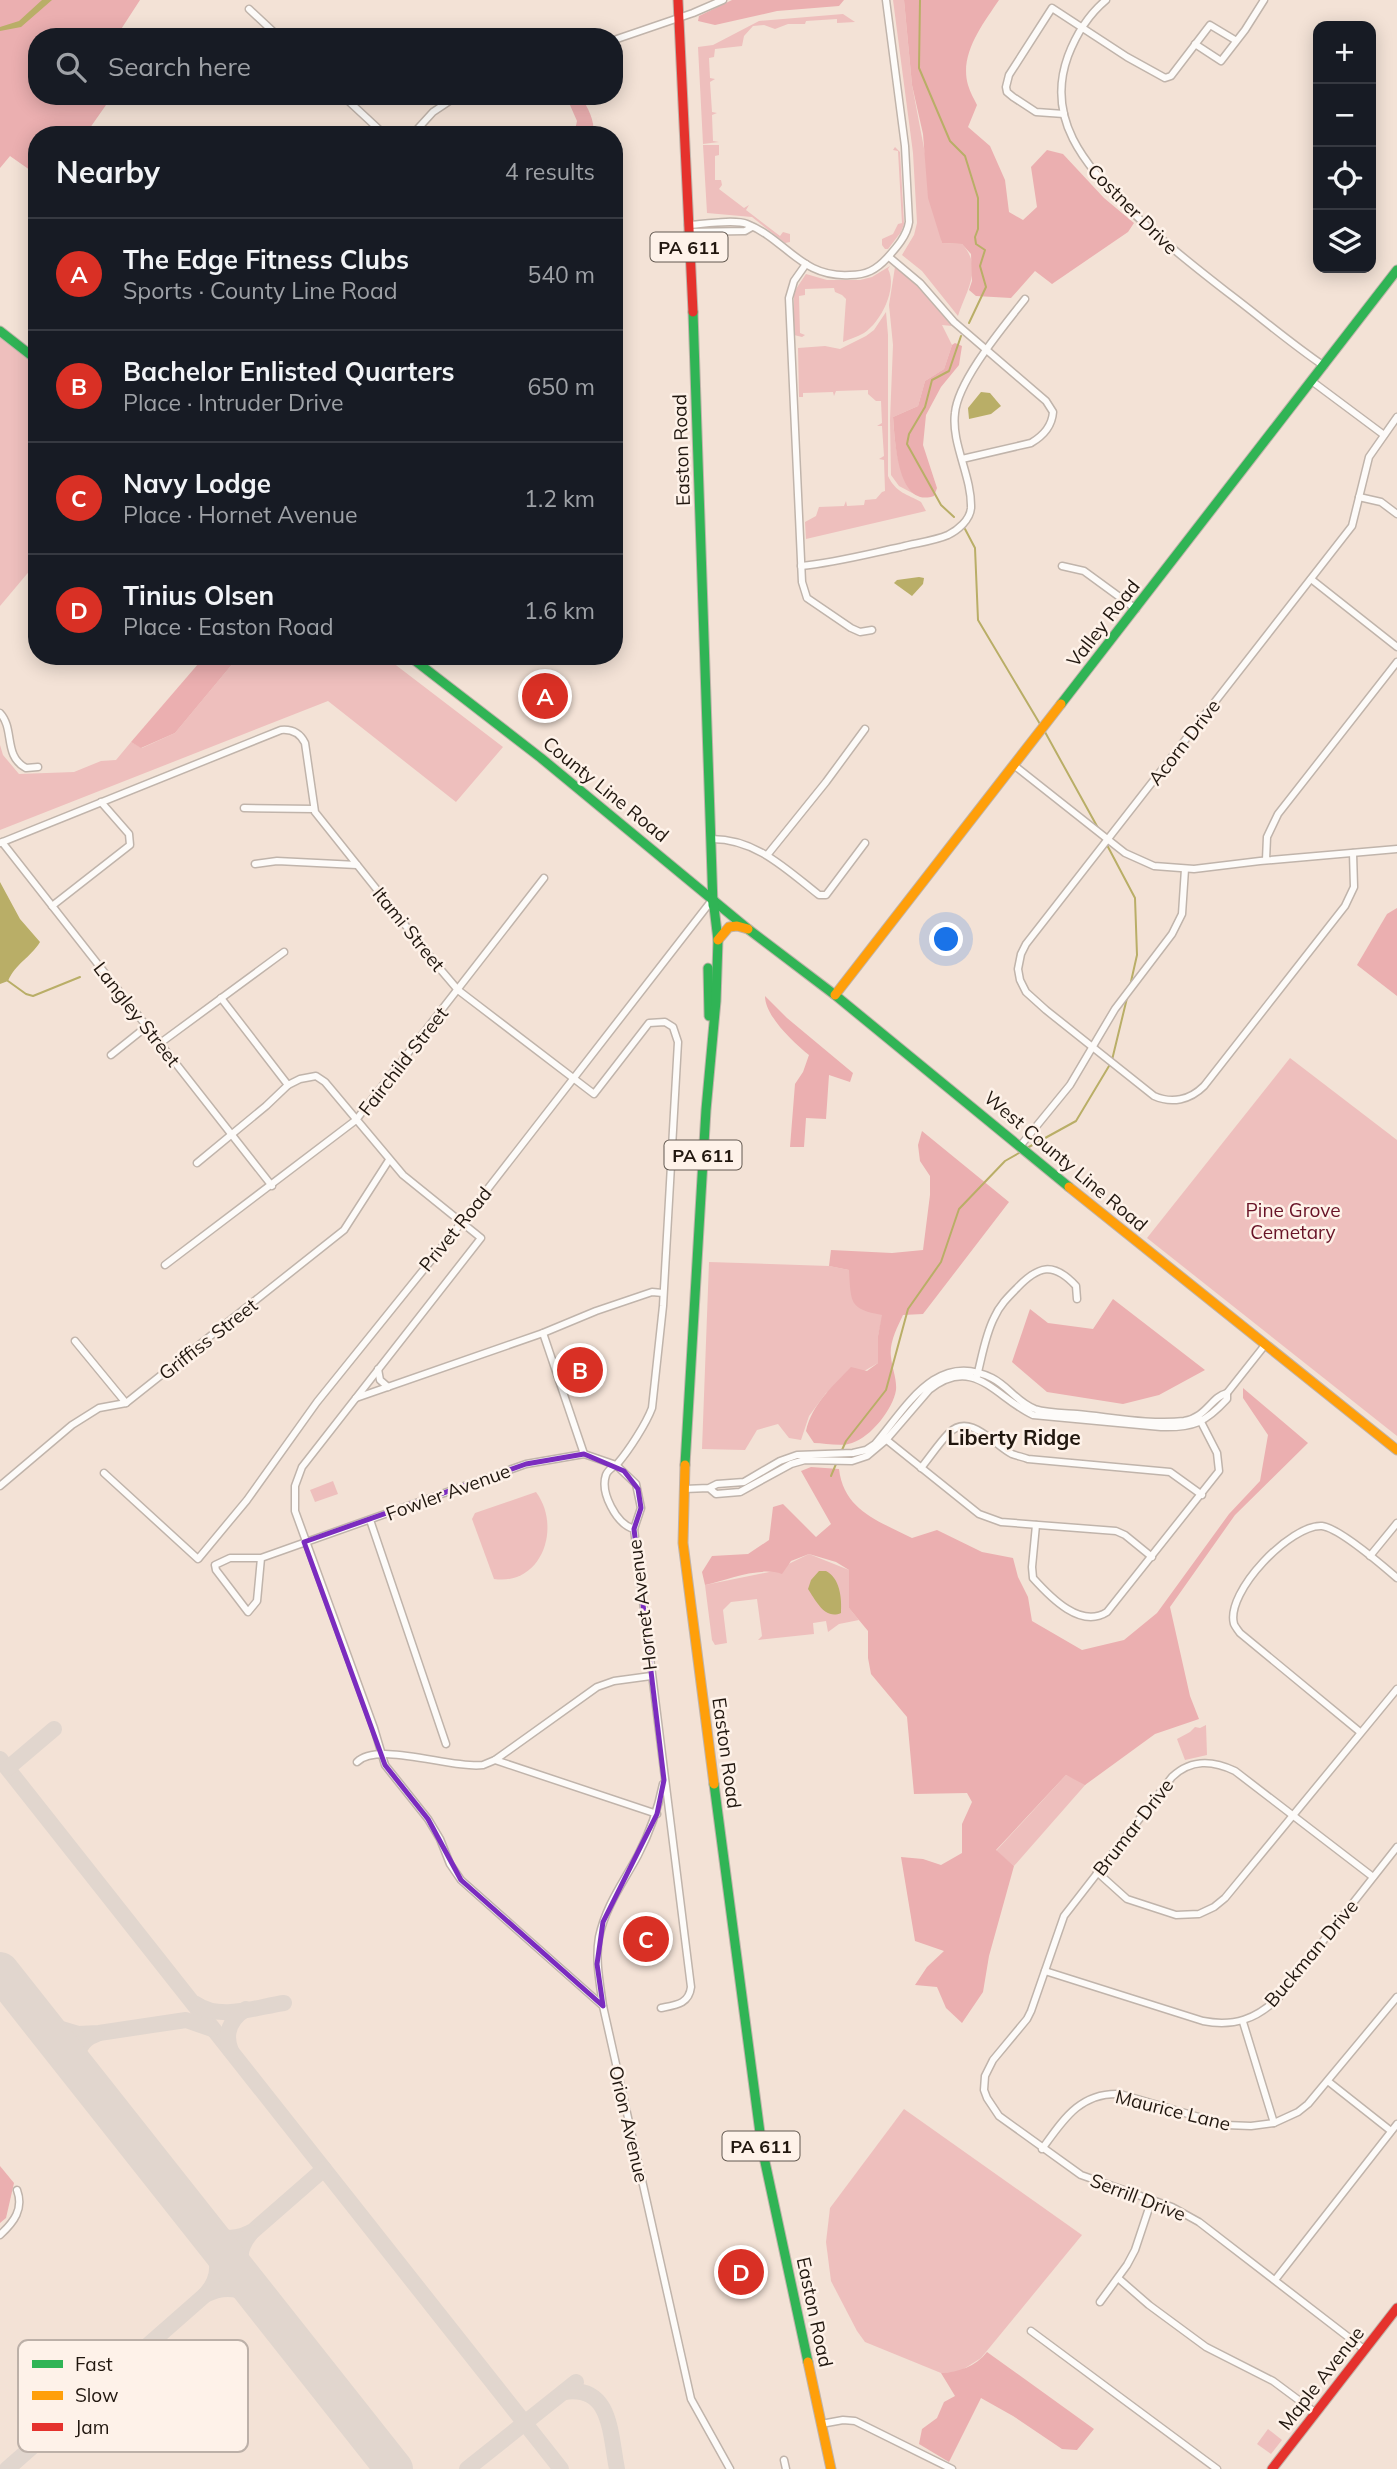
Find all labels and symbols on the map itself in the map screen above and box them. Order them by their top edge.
street label: Costner Drive [1083,159,1183,259]
road number: PA 611 [650,232,728,262]
street label: Easton Road [667,394,695,506]
street label: Valley Road [1061,574,1145,672]
pin: A [522,670,568,722]
street label: Acorn Drive [1143,694,1225,790]
street label: County Line Road [538,731,674,847]
street label: Itami Street [368,882,451,976]
your location [929,922,963,956]
street label: Langley Street [89,957,186,1072]
street label: Fairchild Street [353,1002,453,1120]
street label: West County Line Road [979,1086,1153,1236]
road number: PA 611 [664,1140,742,1170]
street label: Privet Road [414,1182,496,1276]
park label: Pine Grove Cemetary [1246,1198,1340,1244]
street label: Griffiss Street [154,1293,262,1385]
pin: B [557,1344,603,1396]
district label: Liberty Ridge [947,1424,1081,1450]
street label: Fowler Avenue [383,1458,513,1526]
street label: Hornet Avenue [622,1538,662,1672]
street label: Easton Road [707,1696,747,1810]
street label: Brumar Drive [1088,1774,1178,1880]
street label: Buckman Drive [1259,1894,1363,2012]
pin: C [623,1913,669,1965]
street label: Orion Avenue [604,2063,654,2185]
street label: Maurice Lane [1113,2084,1233,2136]
road number: PA 611 [722,2132,800,2160]
street label: Serrill Drive [1087,2168,1189,2226]
pin: D [718,2246,764,2298]
street label: Easton Road [792,2255,838,2369]
street label: Maple Avenue [1273,2321,1369,2435]
legend [18,2340,248,2452]
text: Fast [75,2352,113,2376]
text: Slow [75,2383,119,2407]
text: Jam [75,2415,109,2439]

